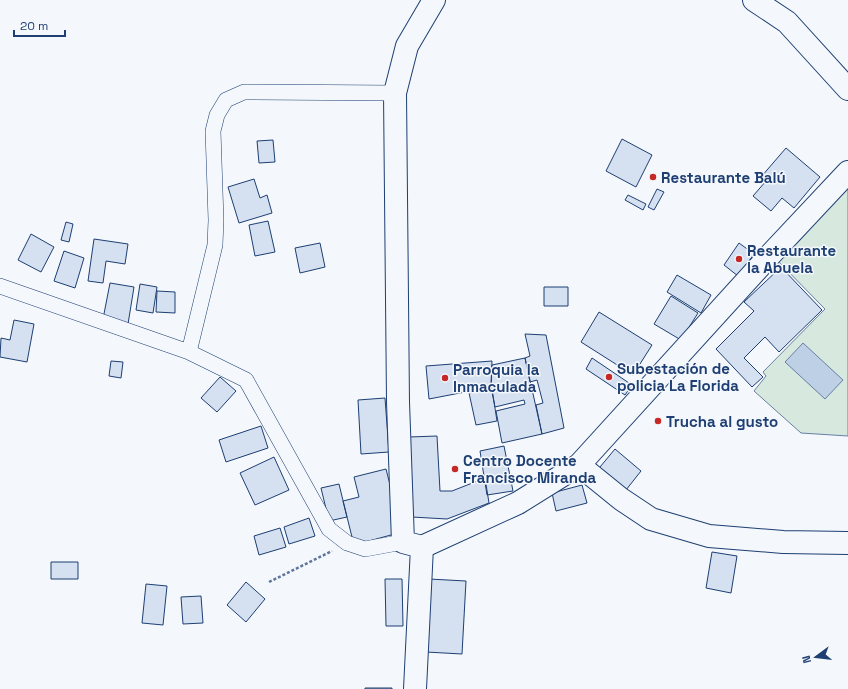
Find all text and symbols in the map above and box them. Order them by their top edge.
scale bar [14,12,65,38]
text: 20 m [20,18,48,34]
place label: Restaurante Balú [661,168,786,187]
marker: Restaurante Balú [648,172,658,182]
place label: Restaurante la Abuela [747,241,836,277]
marker: Restaurante la Abuela [734,254,744,264]
place label: Subestación de policia La Florida [617,359,739,395]
place label: Parroquia la Inmaculada [453,360,540,396]
marker: Subestación de policia La Florida [604,372,614,382]
marker: Parroquia la Inmaculada [440,373,450,383]
place label: Trucha al gusto [666,412,778,431]
marker: Trucha al gusto [653,416,663,426]
place label: Centro Docente Francisco Miranda [463,451,597,487]
marker: Centro Docente Francisco Miranda [450,464,460,474]
north arrow [796,637,836,677]
text: N [799,654,814,665]

